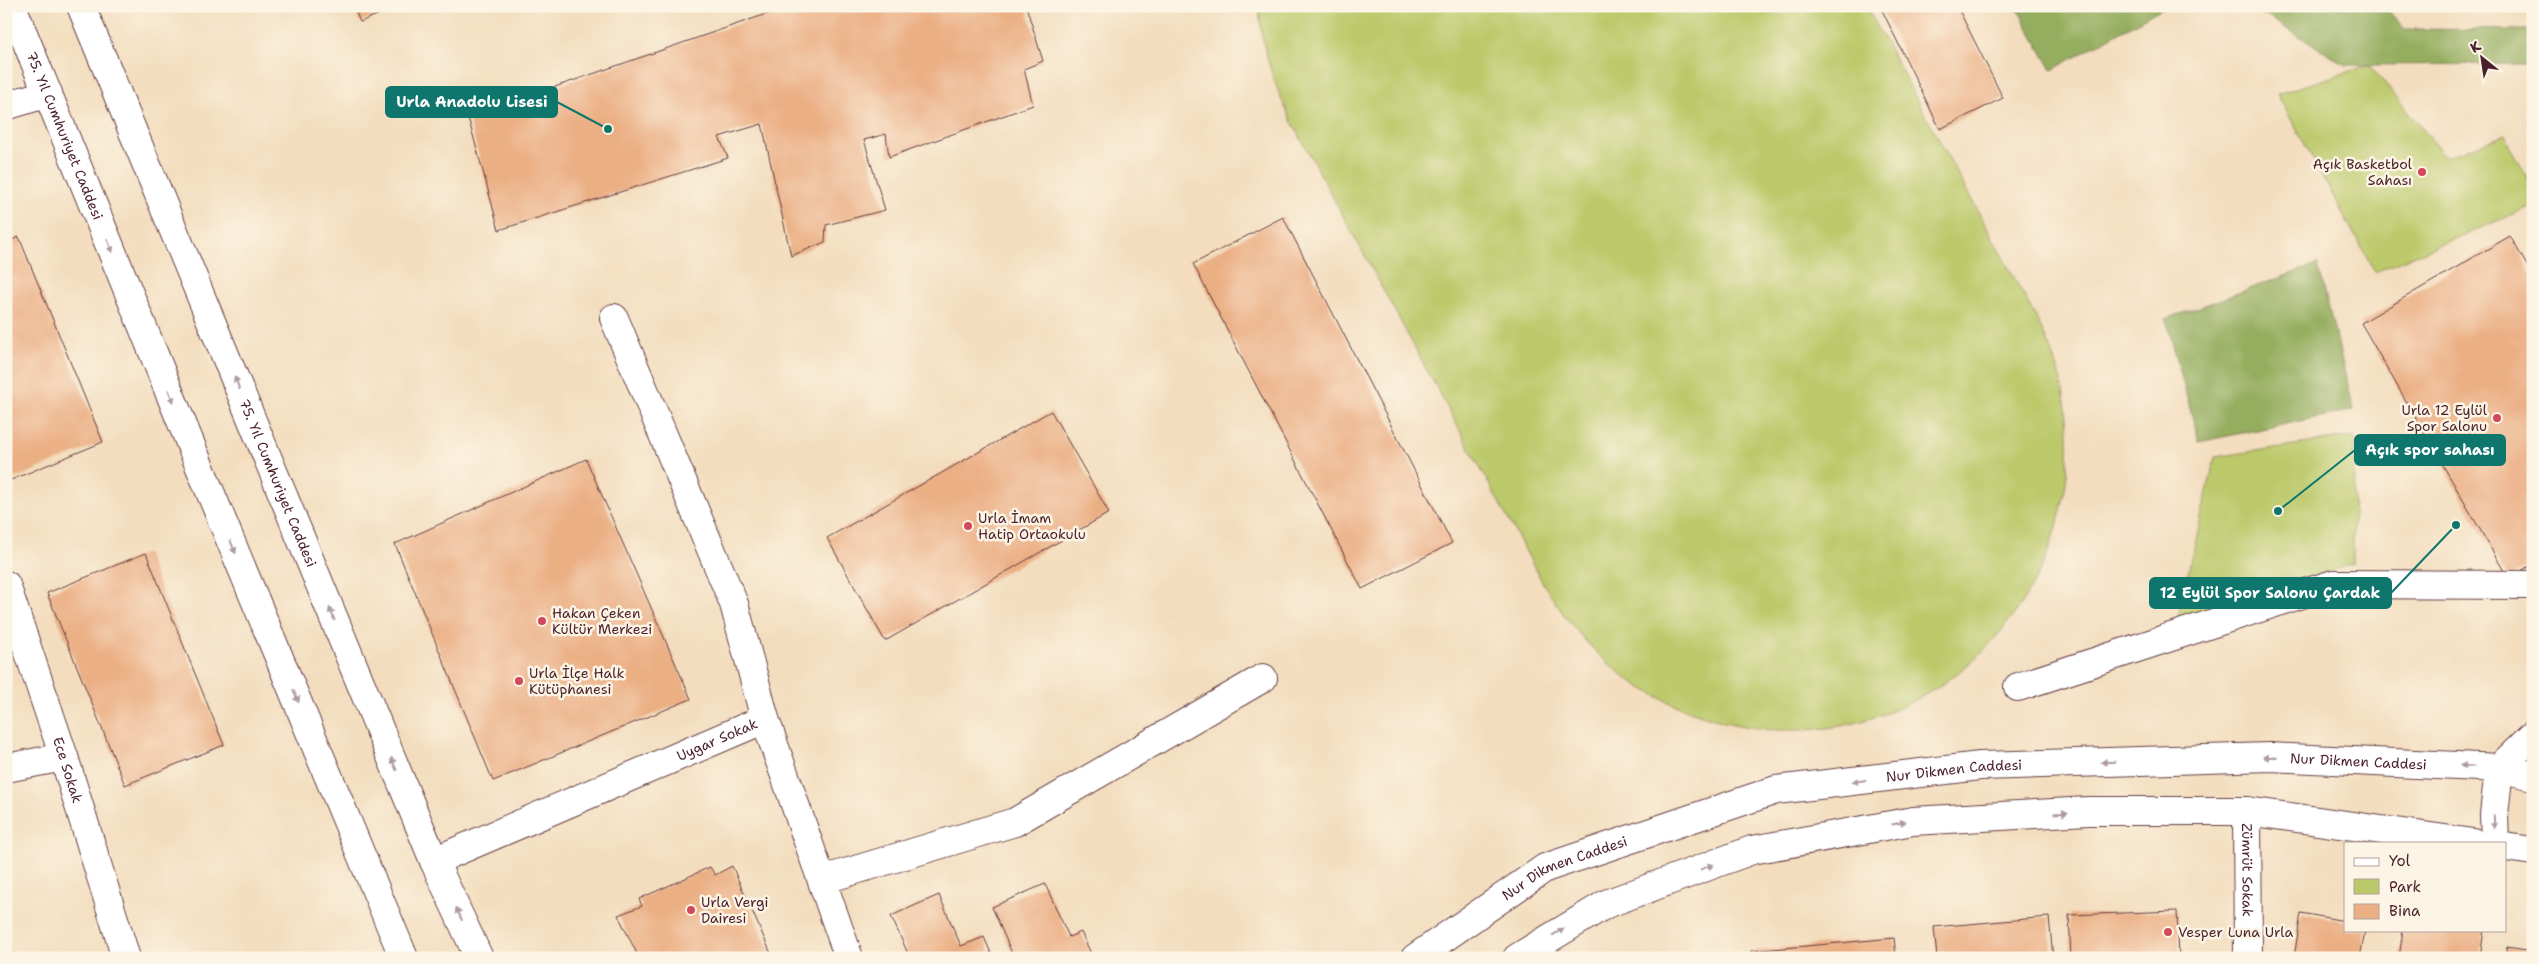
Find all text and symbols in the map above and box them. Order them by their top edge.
north arrow [2456,32,2506,82]
text: K [2467,36,2485,57]
street label: 75. Yıl Cumhuriyet Caddesi [22,49,107,223]
callout: Urla Anadolu Lisesi [386,87,557,117]
text: Urla Anadolu Lisesi [396,92,548,112]
place label: Açık Basketbol Sahası [2313,155,2413,189]
marker: Açık Basketbol Sahası [2416,166,2428,178]
one-way arrow [107,239,115,253]
one-way arrow [232,376,240,390]
one-way arrow [167,389,175,404]
street label: 75. Yıl Cumhuriyet Caddesi [235,396,321,570]
place label: Urla 12 Eylül Spor Salonu [2402,401,2488,435]
marker: Urla 12 Eylül Spor Salonu [2491,412,2503,424]
callout: Açık spor sahası [2355,435,2505,465]
text: Açık spor sahası [2365,440,2495,460]
place label: Urla İmam Hatip Ortaokulu [978,509,1086,543]
marker: Urla İmam Hatip Ortaokulu [962,520,974,532]
one-way arrow [230,539,238,554]
callout: 12 Eylül Spor Salonu Çardak [2150,578,2391,608]
text: 12 Eylül Spor Salonu Çardak [2160,583,2380,603]
place label: Hakan Çeken Kültür Merkezi [552,604,652,638]
one-way arrow [328,606,336,621]
marker: Hakan Çeken Kültür Merkezi [536,615,548,627]
place label: Urla İlçe Halk Kütüphanesi [529,664,625,698]
marker: Urla İlçe Halk Kütüphanesi [513,675,525,687]
one-way arrow [293,689,301,703]
street label: Uygar Sokak [674,714,760,765]
street label: Ece Sokak [49,735,87,805]
street label: Nur Dikmen Caddesi [2290,749,2427,774]
one-way arrow [2262,753,2278,761]
street label: Nur Dikmen Caddesi [1885,756,2022,786]
one-way arrow [390,757,397,772]
one-way arrow [2100,758,2116,766]
one-way arrow [2459,762,2475,770]
one-way arrow [1850,777,1866,785]
one-way arrow [2053,808,2069,816]
one-way arrow [2490,814,2498,830]
one-way arrow [1891,819,1907,827]
street label: Zümrüt Sokak [2238,823,2257,917]
street label: Nur Dikmen Caddesi [1498,832,1630,904]
legend [2344,842,2506,932]
text: Yol [2389,851,2411,871]
one-way arrow [1699,863,1714,870]
text: Park [2389,877,2421,897]
place label: Urla Vergi Dairesi [701,893,769,927]
text: Bina [2389,901,2421,921]
marker: Urla Vergi Dairesi [685,904,697,916]
one-way arrow [454,907,462,921]
place label: Vesper Luna Urla [2178,923,2293,941]
marker: Vesper Luna Urla [2162,926,2174,938]
one-way arrow [1552,928,1565,937]

